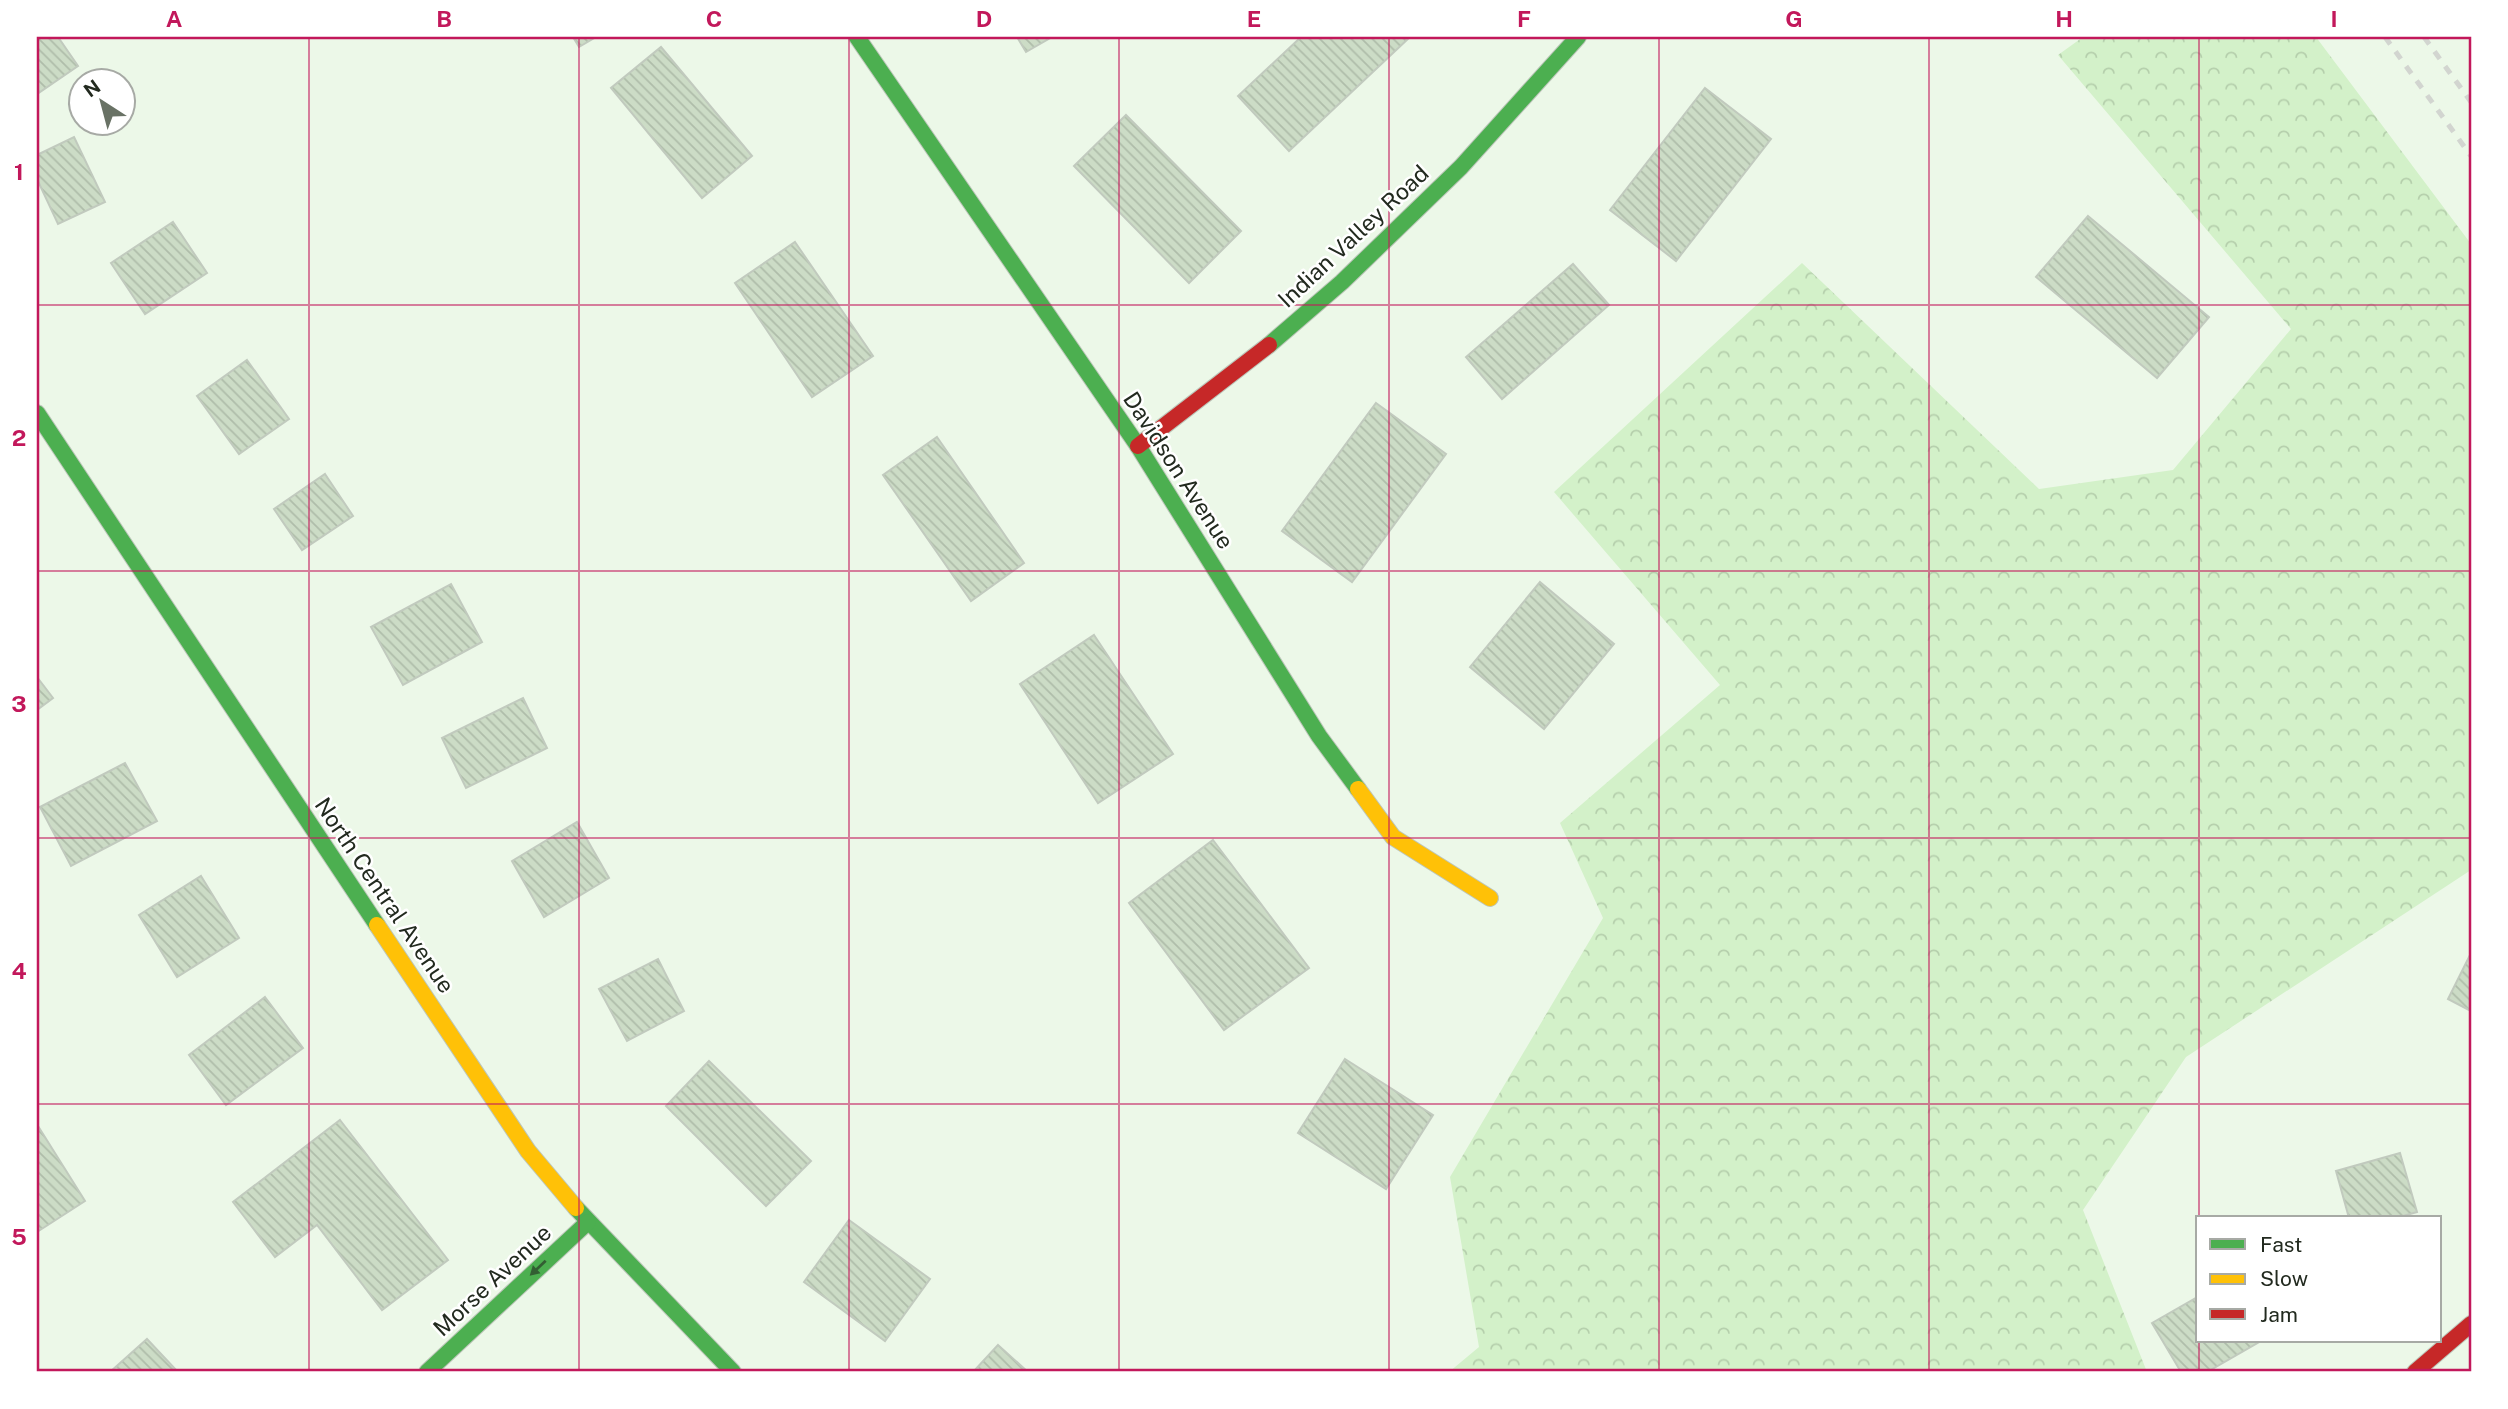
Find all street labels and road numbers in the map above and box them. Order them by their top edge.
street label: Indian Valley Road [1272,159,1434,313]
street label: Davidson Avenue [1118,386,1240,554]
street label: North Central Avenue [309,792,461,998]
street label: Morse Avenue [427,1219,557,1341]

